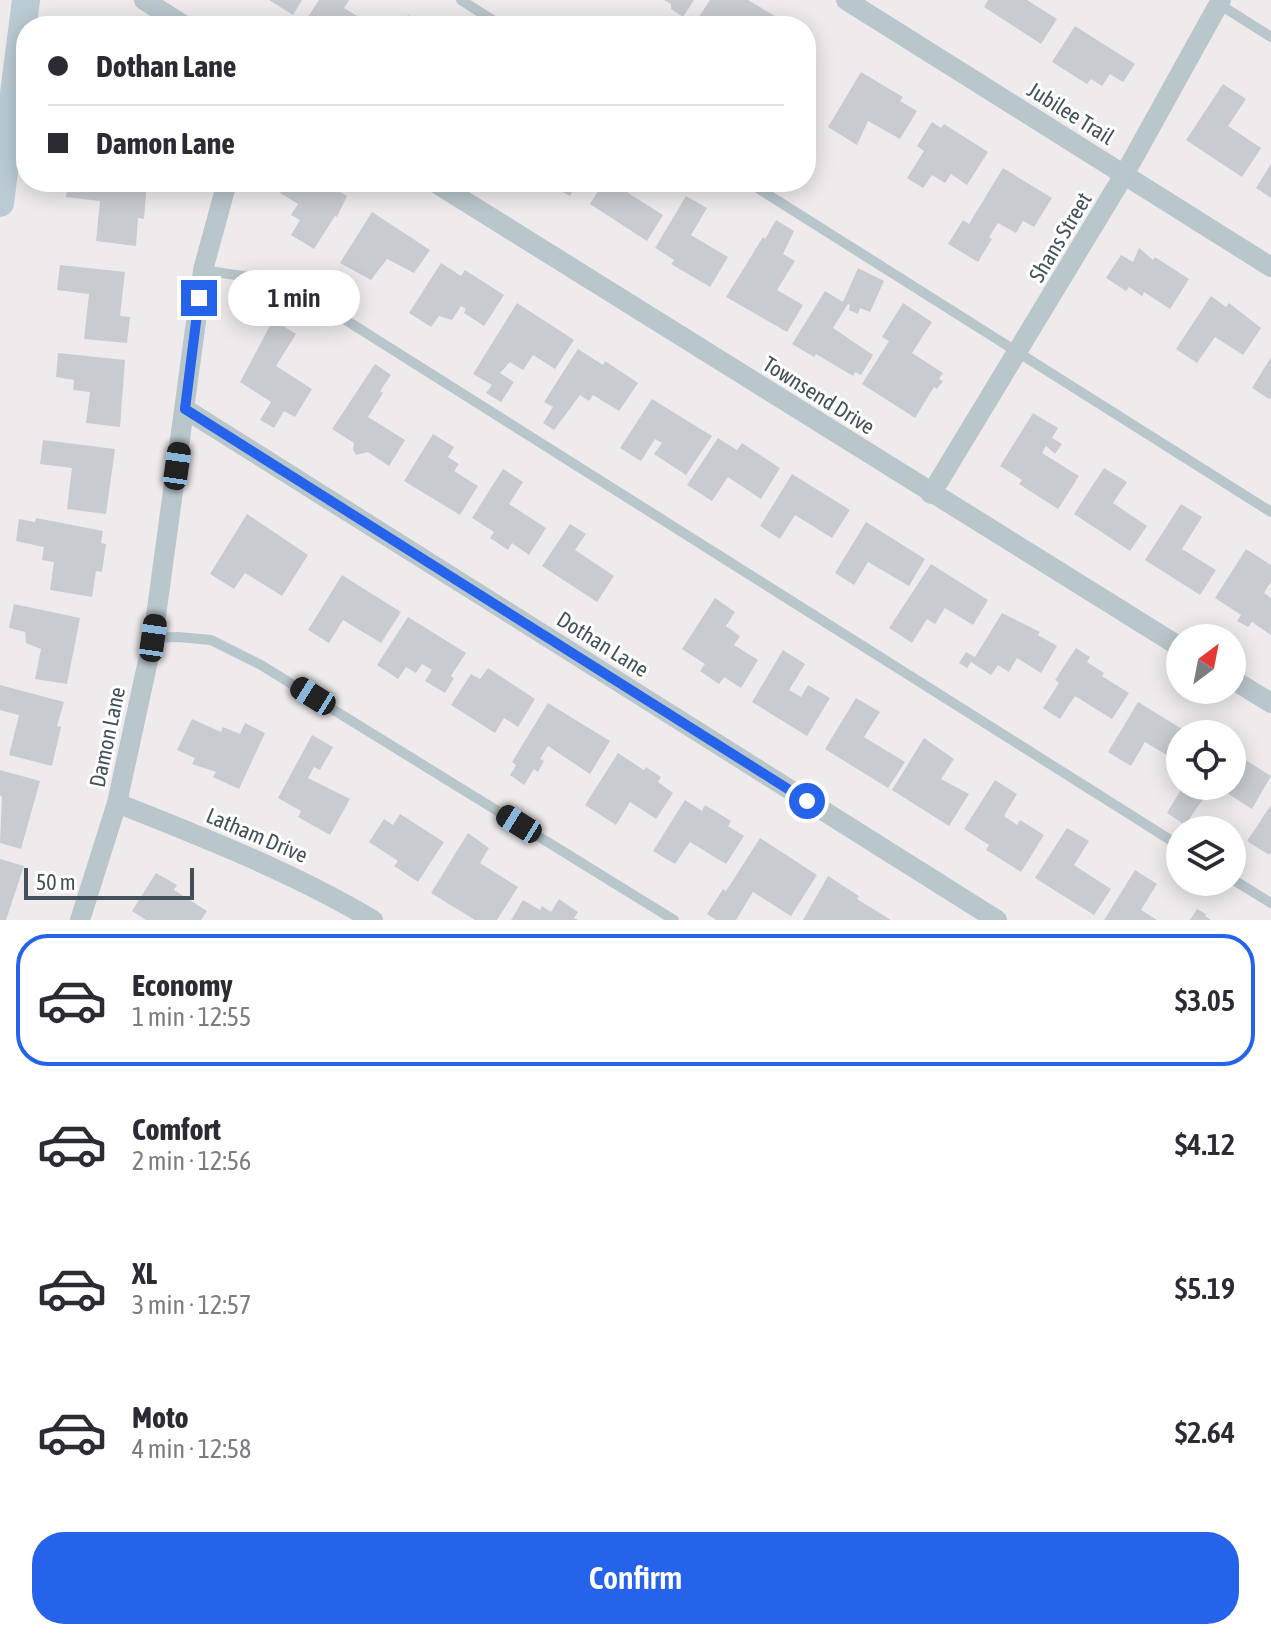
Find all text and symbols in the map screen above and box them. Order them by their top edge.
text: Dothan Lane [96,49,236,83]
street label: Jubilee Trail [1023,76,1119,150]
text: Damon Lane [96,126,235,160]
street label: Shans Street [1023,188,1097,286]
callout: 1 min [227,270,359,326]
route end [181,280,217,316]
text: 1 min [267,283,321,313]
street label: Townsend Drive [758,350,880,440]
car [162,441,192,491]
street label: Dothan Lane [552,606,654,682]
car [138,613,168,663]
north arrow [1166,624,1246,704]
map controls [1166,624,1246,896]
car [286,673,340,719]
street label: Damon Lane [84,684,130,790]
button: locate [1166,720,1246,800]
route start [789,783,825,819]
car [492,801,546,847]
street label: Latham Drive [202,802,312,868]
button: layers [1166,816,1246,896]
scale bar [24,864,194,900]
text: 50 m [36,869,76,895]
icon: car [36,964,108,1036]
text: Economy [132,968,233,1002]
text: $3.05 [1175,983,1235,1017]
text: 1 min · 12:55 [132,1002,251,1032]
icon: car [36,1108,108,1180]
text: Comfort [132,1112,221,1146]
text: $4.12 [1175,1127,1235,1161]
text: 2 min · 12:56 [132,1146,251,1176]
icon: car [36,1252,108,1324]
text: XL [132,1256,157,1290]
text: $5.19 [1175,1271,1235,1305]
text: 3 min · 12:57 [132,1290,251,1320]
icon: car [36,1396,108,1468]
text: Moto [132,1400,189,1434]
text: $2.64 [1175,1415,1235,1449]
text: 4 min · 12:58 [132,1434,251,1464]
button: Confirm [32,1532,1239,1624]

